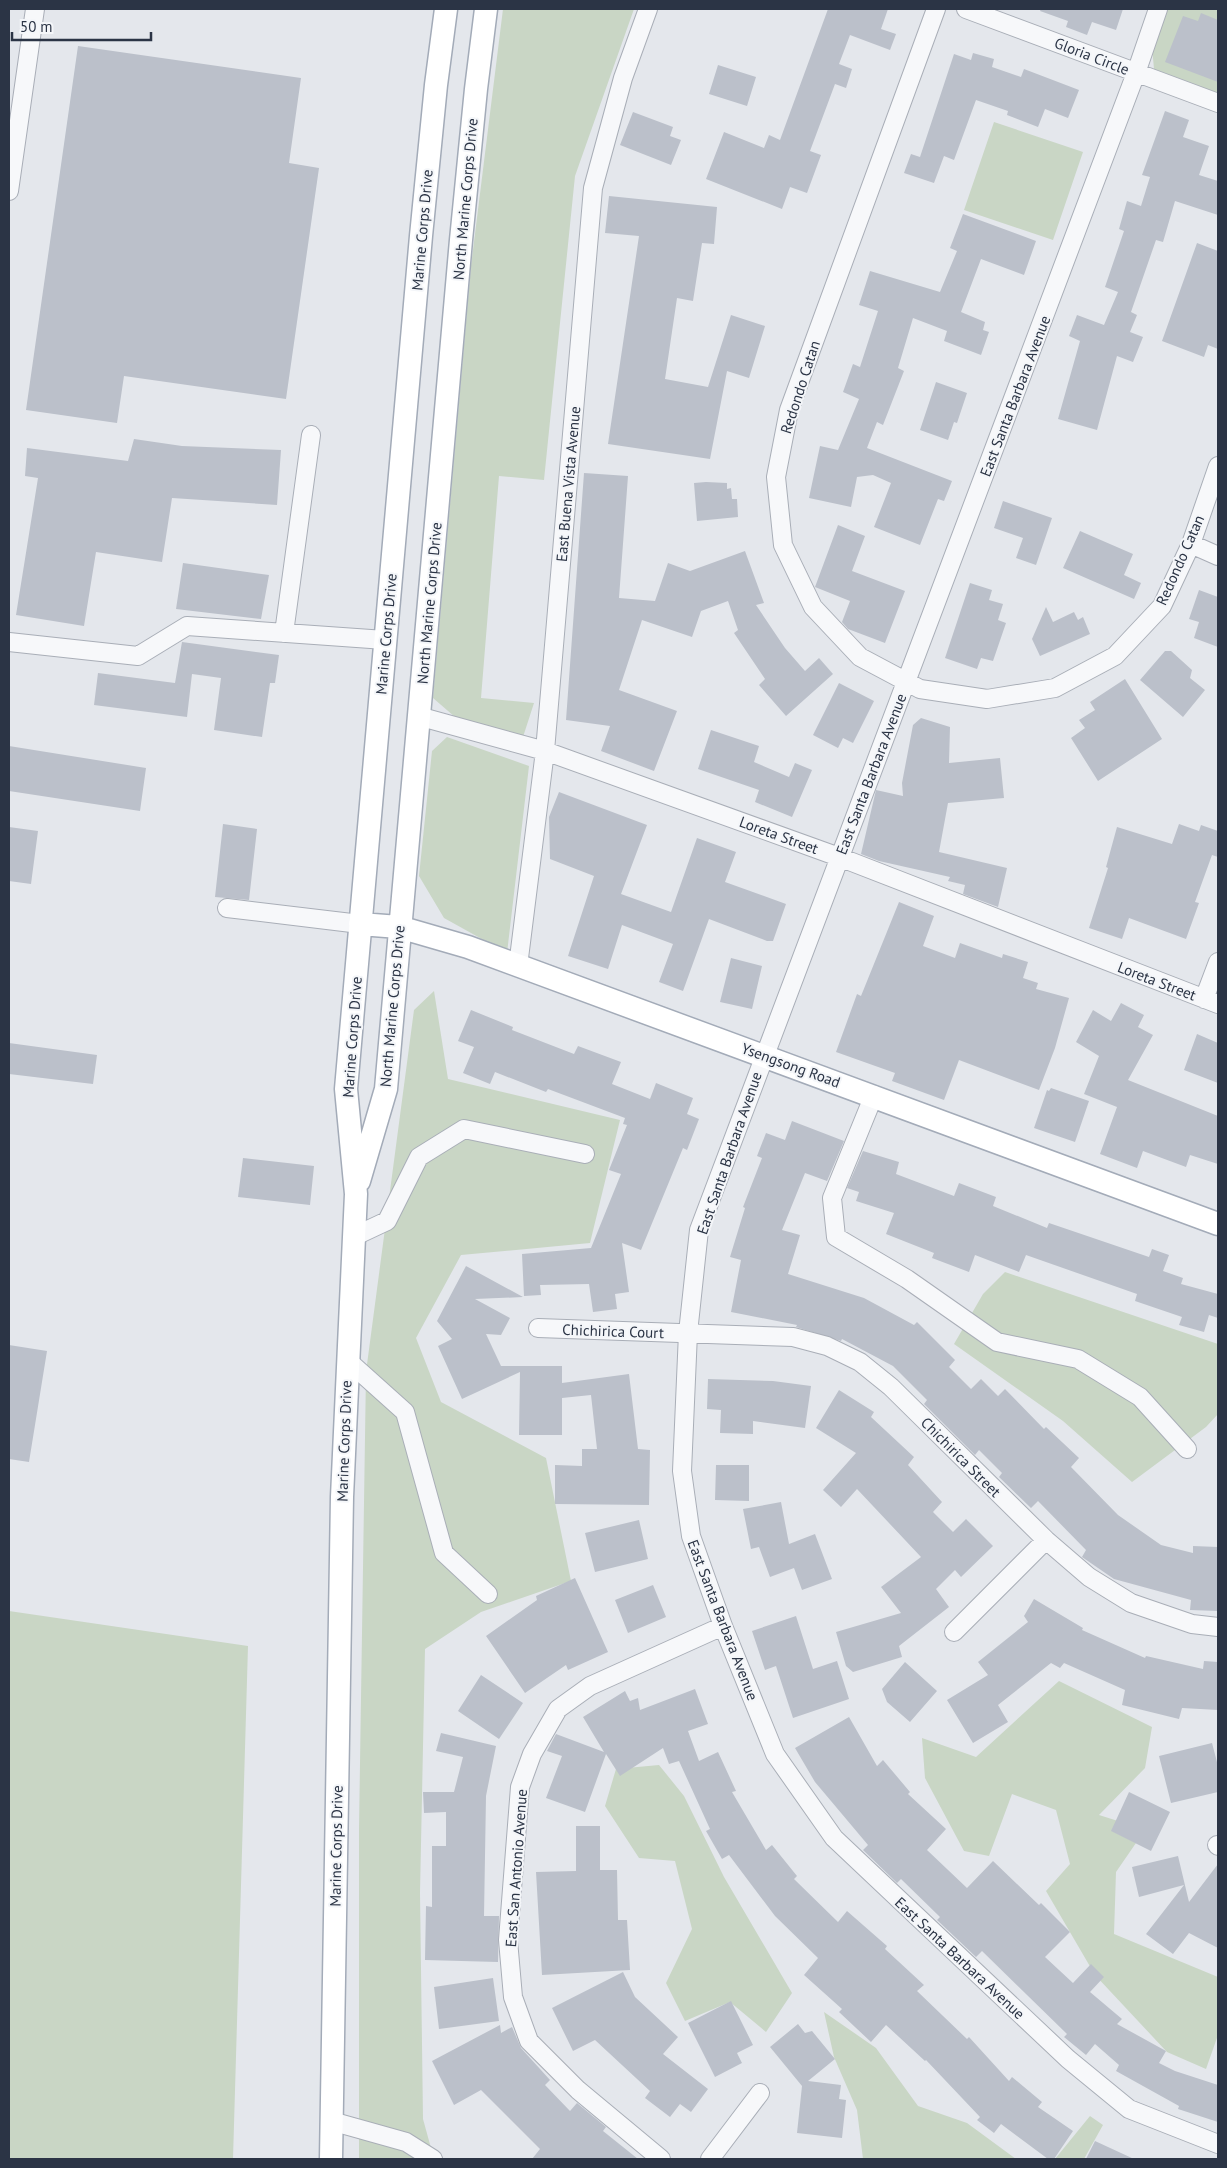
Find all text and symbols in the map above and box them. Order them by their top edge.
scale bar [12,10,151,42]
text: 50 m [20,17,53,36]
street label: Gloria Circle [1052,33,1132,79]
street label: North Marine Corps Drive [448,117,482,281]
street label: Marine Corps Drive [407,169,437,291]
street label: East Santa Barbara Avenue [976,313,1054,479]
street label: Redondo Catan [776,338,824,436]
street label: East Buena Vista Avenue [552,405,584,563]
street label: Redondo Catan [1152,512,1208,608]
street label: North Marine Corps Drive [412,521,446,685]
street label: Marine Corps Drive [371,573,401,695]
street label: East Santa Barbara Avenue [832,691,910,857]
street label: Loreta Street [737,812,821,858]
street label: North Marine Corps Drive [375,924,409,1088]
street label: Loreta Street [1115,957,1199,1005]
street label: Marine Corps Drive [338,976,366,1098]
street label: Ysengsong Road [739,1038,843,1092]
street label: East Santa Barbara Avenue [692,1069,766,1237]
street label: Chichirica Court [562,1320,664,1342]
street label: Marine Corps Drive [332,1380,356,1502]
street label: Chichirica Street [917,1413,1005,1501]
street label: East Santa Barbara Avenue [684,1537,762,1703]
street label: Marine Corps Drive [325,1785,347,1907]
street label: East San Antonio Avenue [501,1788,531,1948]
street label: East Santa Barbara Avenue [891,1893,1029,2023]

